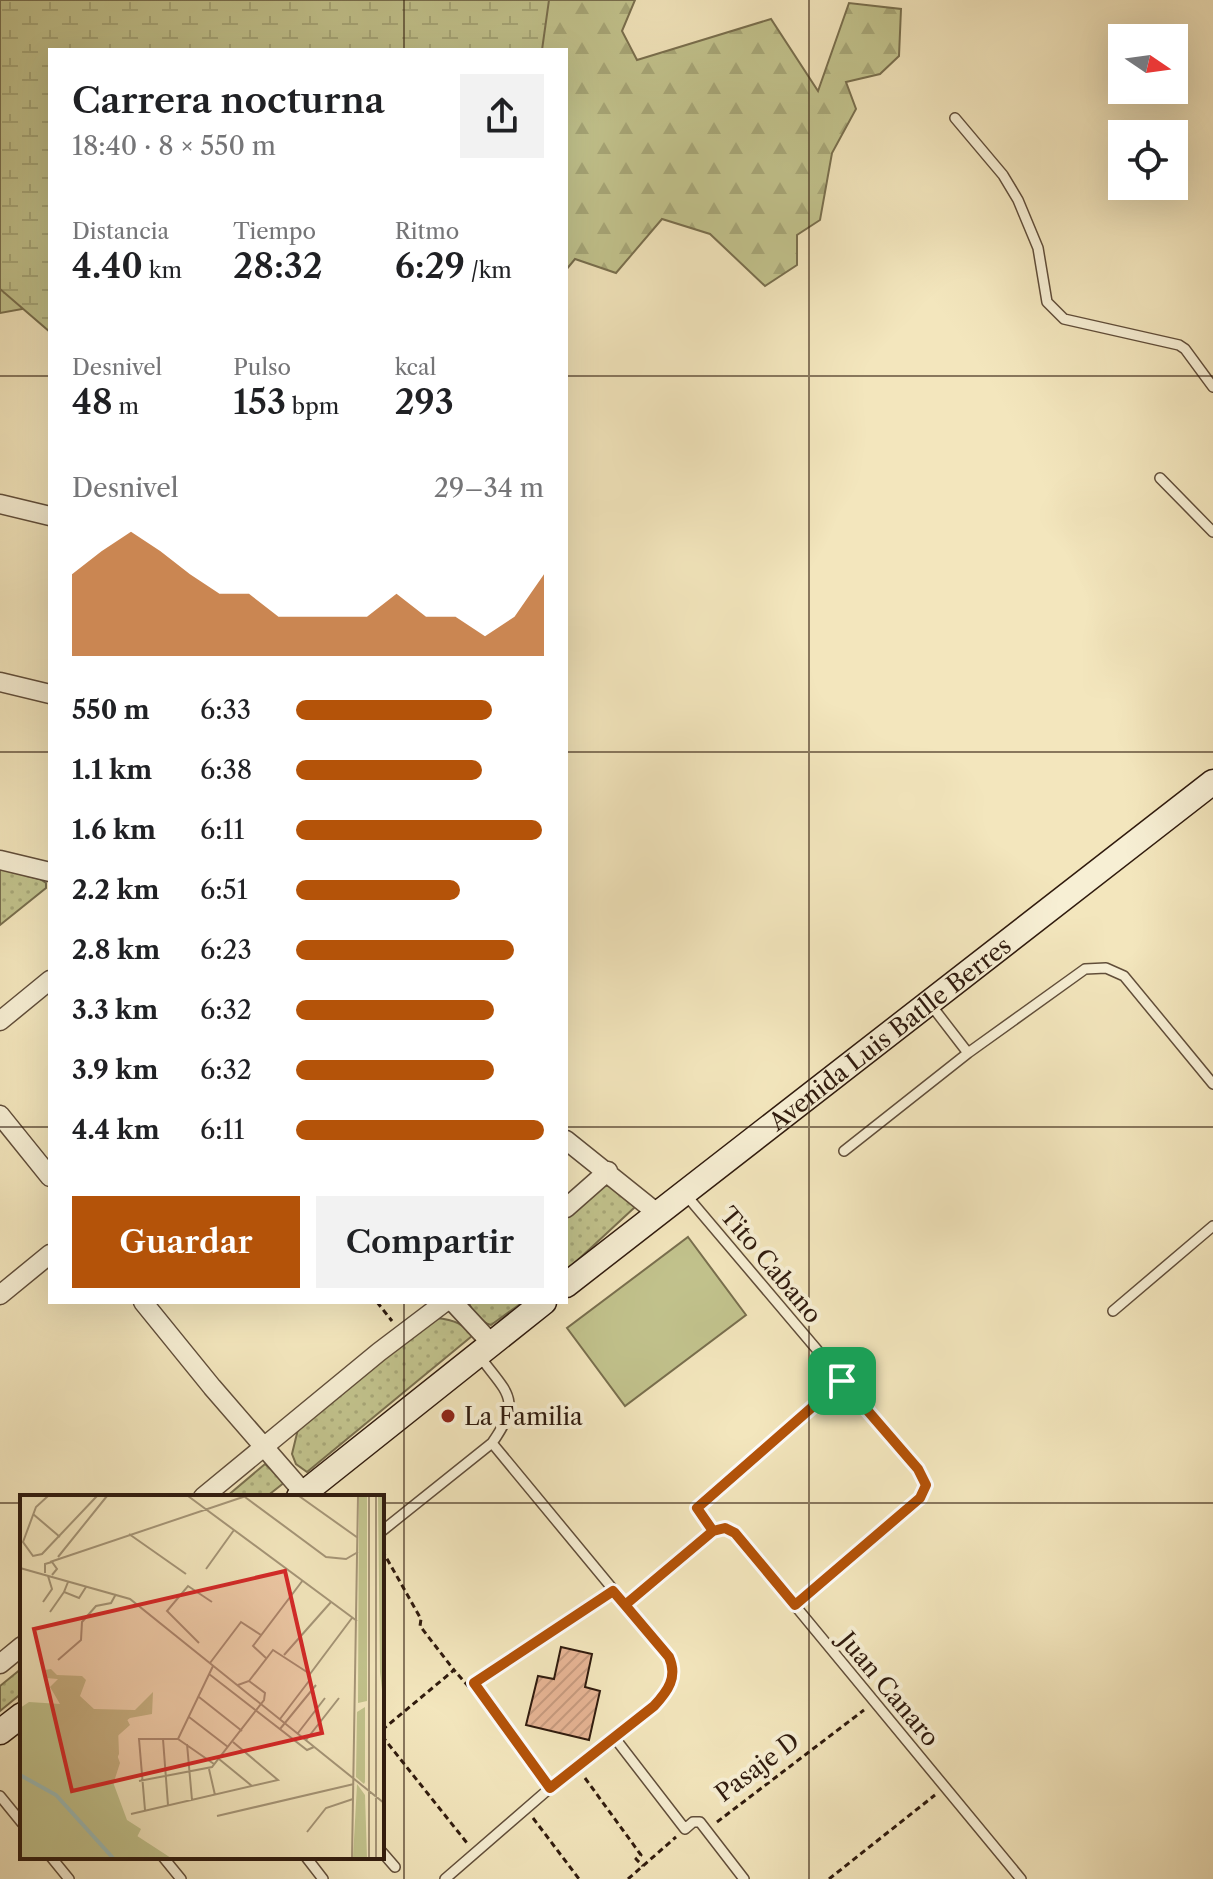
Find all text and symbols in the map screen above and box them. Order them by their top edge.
north arrow [1108,24,1188,104]
map controls [1108,24,1188,200]
button: share [460,74,544,158]
text: Carrera nocturna [72,78,385,122]
button: locate [1108,120,1188,200]
text: 18:40 · 8 × 550 m [72,130,276,162]
text: Distancia [72,218,169,245]
text: Tiempo [233,218,316,245]
text: Ritmo [395,218,459,245]
text: 4.40 [72,245,143,287]
text: 28:32 [233,245,323,287]
text: 6:29 [395,245,465,287]
text: km [143,257,182,284]
text: /km [465,257,512,284]
text: Desnivel [72,354,162,381]
text: Pulso [233,354,291,381]
text: kcal [395,354,436,381]
text: 48 [72,381,113,423]
text: 153 [233,381,286,423]
text: 293 [395,381,454,423]
text: m [113,393,139,420]
text: bpm [286,393,339,420]
text: Desnivel [72,472,179,504]
text: 29–34 m [434,472,544,504]
text: 550 m [72,694,150,726]
text: 6:33 [200,694,251,726]
text: 1.1 km [72,754,152,786]
text: 6:38 [200,754,252,786]
text: 1.6 km [72,814,156,846]
text: 6:11 [200,814,244,846]
text: 2.2 km [72,874,159,906]
text: 6:51 [200,874,248,906]
street label: Avenida Luis Batlle Berres [762,930,1016,1137]
text: 2.8 km [72,934,160,966]
text: 6:23 [200,934,252,966]
text: 3.3 km [72,994,158,1026]
text: 6:32 [200,994,252,1026]
text: 3.9 km [72,1054,158,1086]
text: 6:32 [200,1054,252,1086]
text: 4.4 km [72,1114,160,1146]
text: 6:11 [200,1114,244,1146]
button: Guardar [72,1196,300,1288]
button: Compartir [316,1196,544,1288]
street label: Tito Cabano [714,1201,828,1329]
pin [808,1347,876,1415]
icon: arrive [820,1359,864,1403]
place label: La Familia [464,1402,583,1431]
marker: La Familia [439,1407,457,1425]
inset map [20,1495,384,1859]
street label: Juan Canaro [830,1623,945,1752]
street label: Pasaje D [709,1726,805,1808]

